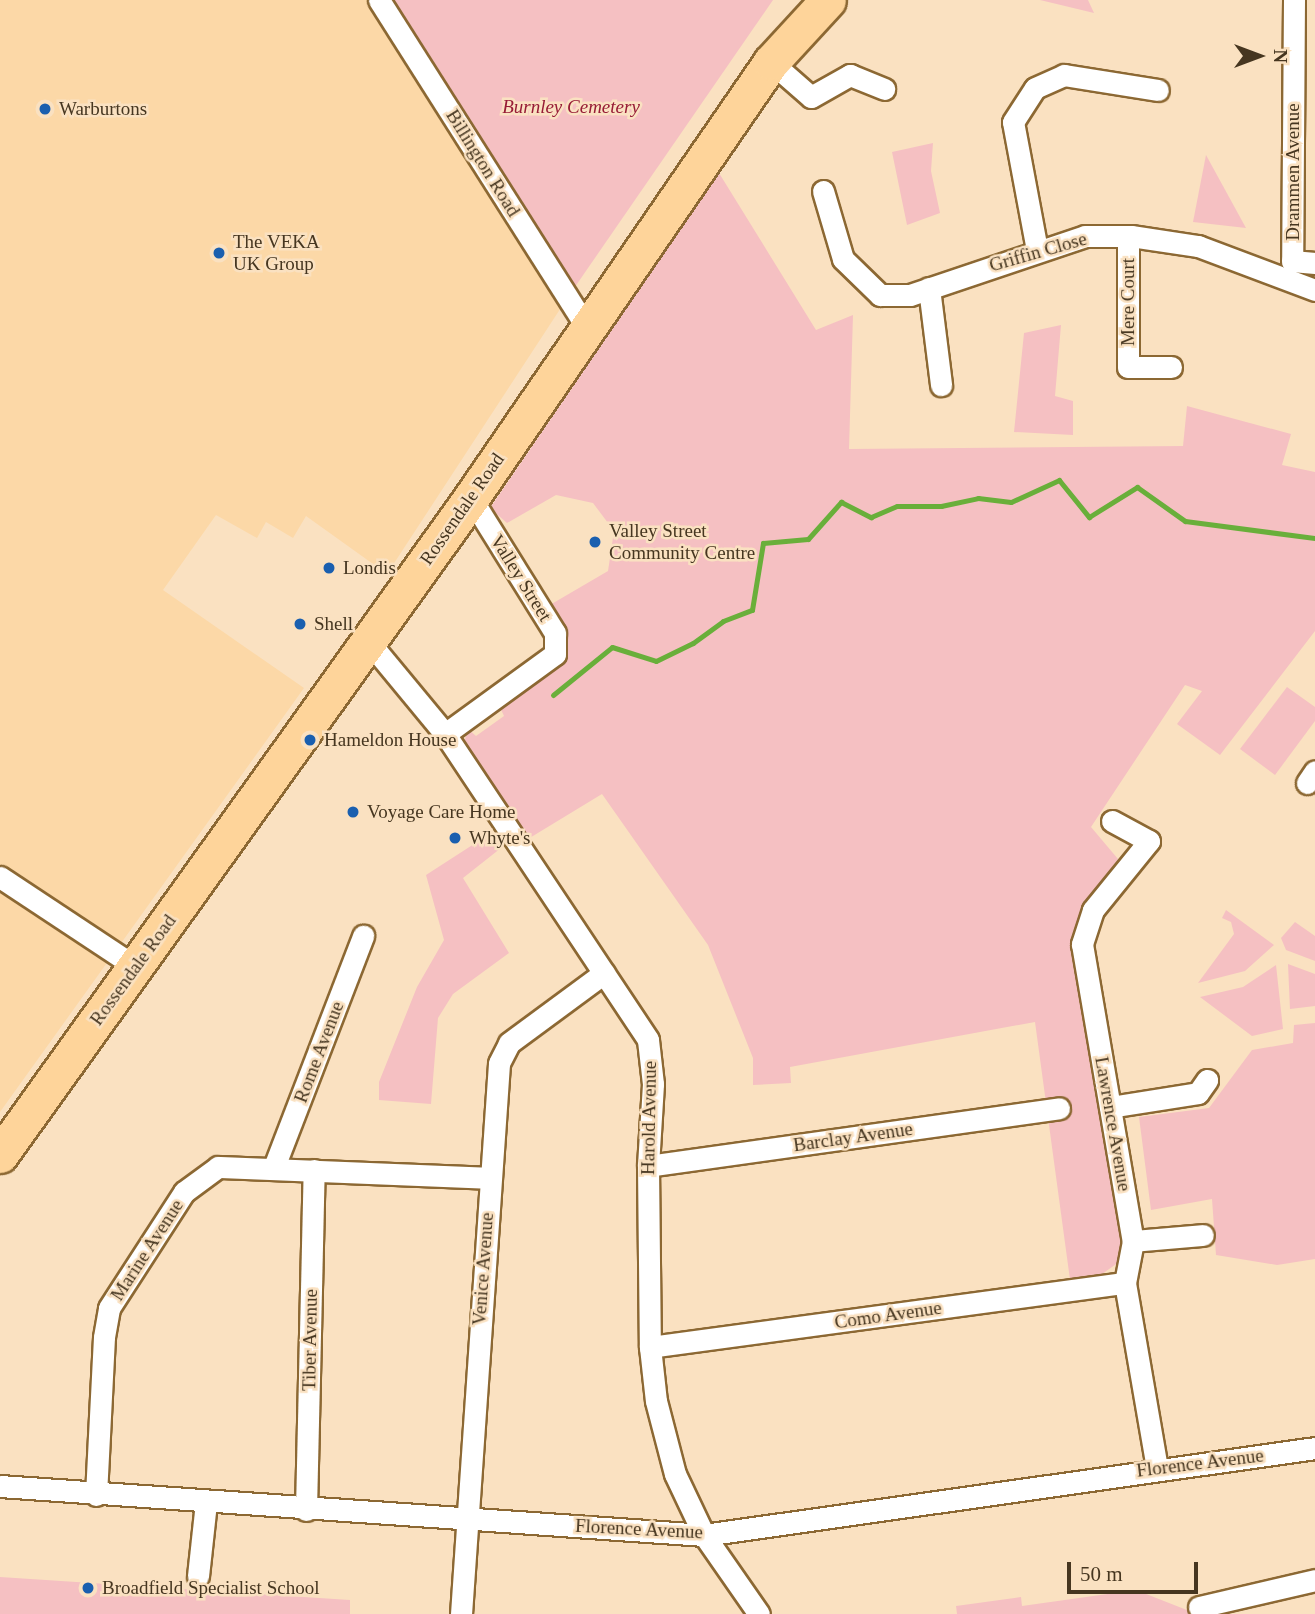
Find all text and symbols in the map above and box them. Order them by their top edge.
north arrow [1224,21,1294,91]
text: N [1270,49,1291,63]
park label: Burnley Cemetery [502,96,640,118]
place label: Warburtons [59,98,147,120]
marker: Warburtons [37,101,53,117]
street label: Drammen Avenue [1282,103,1304,241]
street label: Billington Road [441,105,525,221]
street label: Griffin Close [987,227,1089,277]
place label: The VEKA UK Group [233,231,320,275]
marker: The VEKA UK Group [211,245,227,261]
street label: Mere Court [1117,258,1139,346]
street label: Rossendale Road [415,449,509,569]
place label: Valley Street Community Centre [609,520,755,564]
street label: Valley Street [485,531,557,625]
marker: Valley Street Community Centre [587,534,603,550]
place label: Londis [343,557,396,579]
marker: Londis [321,560,337,576]
place label: Shell [314,613,353,635]
marker: Shell [292,616,308,632]
place label: Hameldon House [324,729,456,751]
marker: Hameldon House [302,732,318,748]
place label: Voyage Care Home [367,801,515,823]
marker: Voyage Care Home [345,804,361,820]
place label: Whyte's [469,827,530,849]
marker: Whyte's [447,830,463,846]
street label: Rossendale Road [85,910,181,1030]
street label: Rome Avenue [289,998,349,1106]
street label: Lawrence Avenue [1090,1054,1136,1194]
street label: Harold Avenue [637,1060,661,1176]
street label: Barclay Avenue [791,1117,915,1157]
street label: Marine Avenue [105,1195,189,1305]
street label: Venice Avenue [468,1211,498,1327]
street label: Tiber Avenue [298,1288,322,1392]
street label: Como Avenue [833,1296,943,1334]
street label: Florence Avenue [1135,1444,1265,1482]
street label: Florence Avenue [574,1514,704,1544]
scale bar [1070,1548,1201,1592]
text: 50 m [1080,1562,1123,1586]
place label: Broadfield Specialist School [102,1577,319,1599]
marker: Broadfield Specialist School [80,1580,96,1596]

